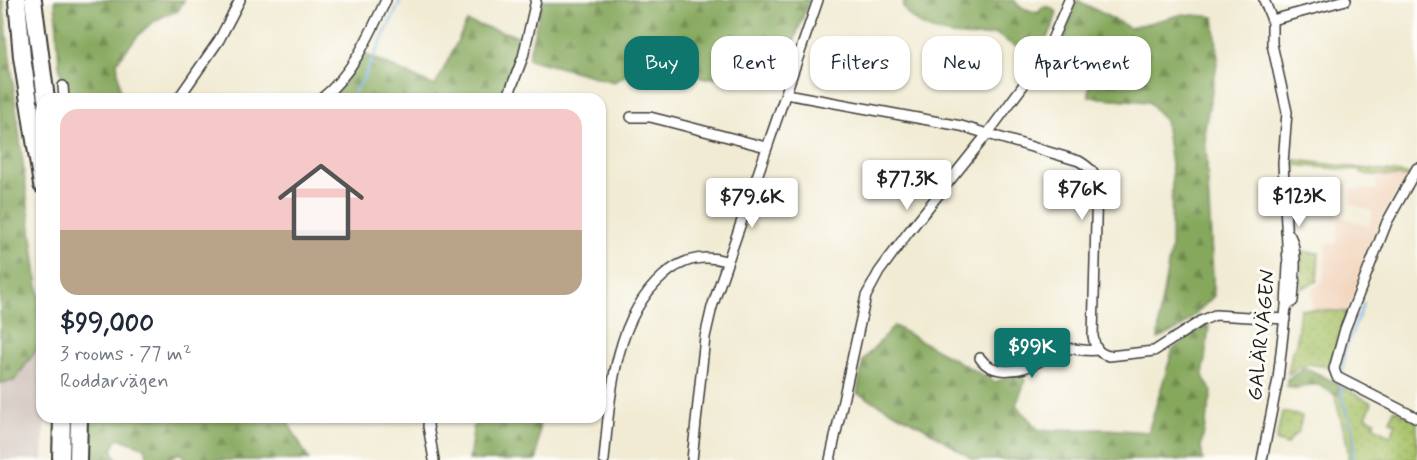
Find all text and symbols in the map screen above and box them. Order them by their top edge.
chip: Buy [624,36,699,90]
chip: Rent [711,36,798,90]
chip: Filters [810,36,910,90]
chip: New [922,36,1002,90]
chip: Apartment [1014,36,1151,90]
icon: home [267,148,375,256]
pin: $77.3K [858,160,956,211]
text: $77.3K [876,166,938,193]
pin: $76K [1046,170,1118,221]
text: $76K [1057,176,1107,203]
pin: $123K [1257,177,1341,228]
pin: $79.6K [703,178,801,229]
text: $123K [1272,183,1326,210]
text: $79.6K [720,184,784,211]
street label: GALÄRVÄGEN [1241,268,1283,402]
text: $99,000 [60,307,154,341]
pin: $99K [996,328,1068,379]
text: $99K [1008,334,1056,361]
text: 3 rooms · 77 m² [60,341,192,368]
text: Roddarvägen [60,368,169,395]

